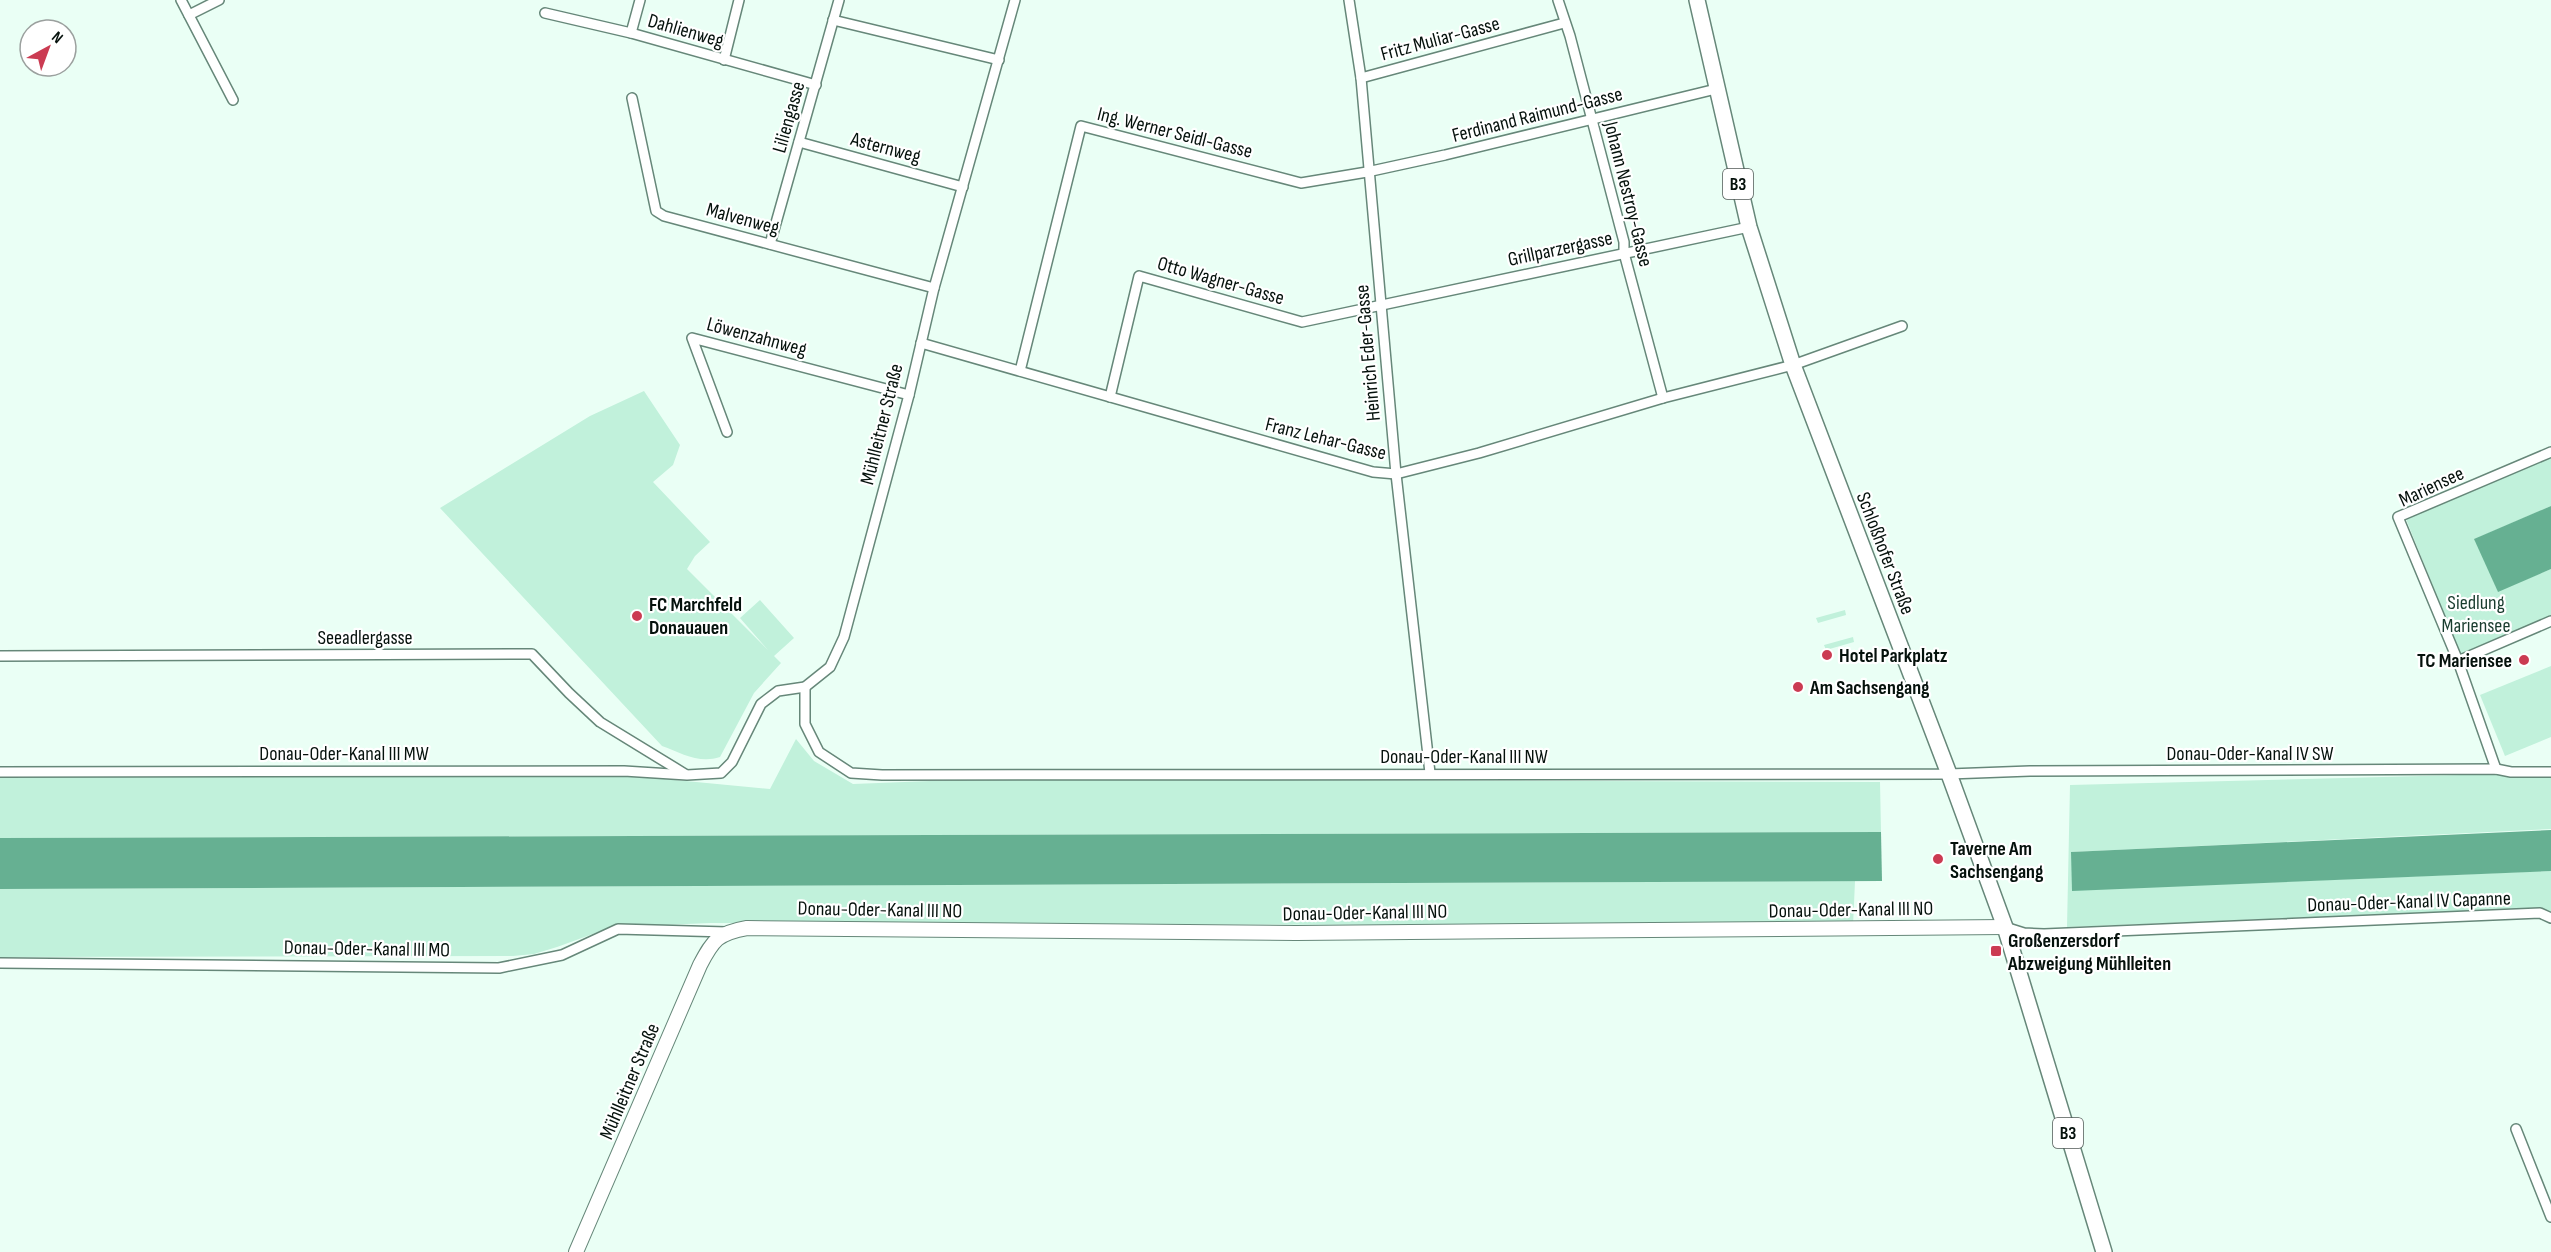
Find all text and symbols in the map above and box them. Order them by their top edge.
street label: Dahlienweg [645,9,726,53]
street label: Fritz Muliar-Gasse [1378,12,1502,66]
north arrow [18,18,78,78]
text: N [47,28,66,48]
street label: Liliengasse [767,79,811,156]
street label: Ferdinand Raimund-Gasse [1450,82,1625,148]
street label: Ing. Werner Seidl-Gasse [1095,102,1255,164]
street label: Johann Nestroy-Gasse [1598,118,1658,269]
street label: Asternweg [847,127,923,169]
road number: B3 [1723,169,1753,199]
street label: Malvenweg [704,198,782,240]
street label: Grillparzergasse [1506,226,1615,272]
street label: Otto Wagner-Gasse [1155,251,1287,311]
street label: Heinrich Eder-Gasse [1350,284,1386,422]
street label: Löwenzahnweg [704,312,809,362]
street label: Mühlleitner Straße [855,361,909,487]
street label: Franz Lehar-Gasse [1263,412,1389,466]
street label: Mariensee [2395,461,2468,512]
street label: Schloßhofer Straße [1851,489,1919,618]
park label: Siedlung Mariensee [2442,591,2510,638]
place label: FC Marchfeld Donauauen [649,593,742,640]
marker: FC Marchfeld Donauauen [630,609,644,623]
street label: Seeadlergasse [317,626,413,650]
place label: Hotel Parkplatz [1839,644,1948,668]
marker: Hotel Parkplatz [1820,648,1834,662]
place label: TC Mariensee [2417,649,2512,673]
marker: TC Mariensee [2517,653,2531,667]
place label: Am Sachsengang [1809,676,1930,700]
marker: Am Sachsengang [1791,680,1805,694]
street label: Donau-Oder-Kanal III MW [259,742,429,766]
street label: Donau-Oder-Kanal IV SW [2167,742,2333,766]
street label: Donau-Oder-Kanal III NW [1380,745,1548,769]
place label: Taverne Am Sachsengang [1950,837,2044,884]
marker: Taverne Am Sachsengang [1931,852,1945,866]
street label: Donau-Oder-Kanal IV Capanne [2307,886,2511,918]
street label: Donau-Oder-Kanal III NO [798,897,962,923]
street label: Donau-Oder-Kanal III NO [1769,897,1933,923]
street label: Donau-Oder-Kanal III NO [1283,900,1447,926]
place label: Großenzersdorf Abzweigung Mühlleiten [2007,929,2171,976]
street label: Donau-Oder-Kanal III MO [284,936,450,962]
marker: Großenzersdorf Abzweigung Mühlleiten [1989,944,2003,958]
street label: Mühlleitner Straße [595,1020,665,1143]
road number: B3 [2053,1118,2083,1148]

